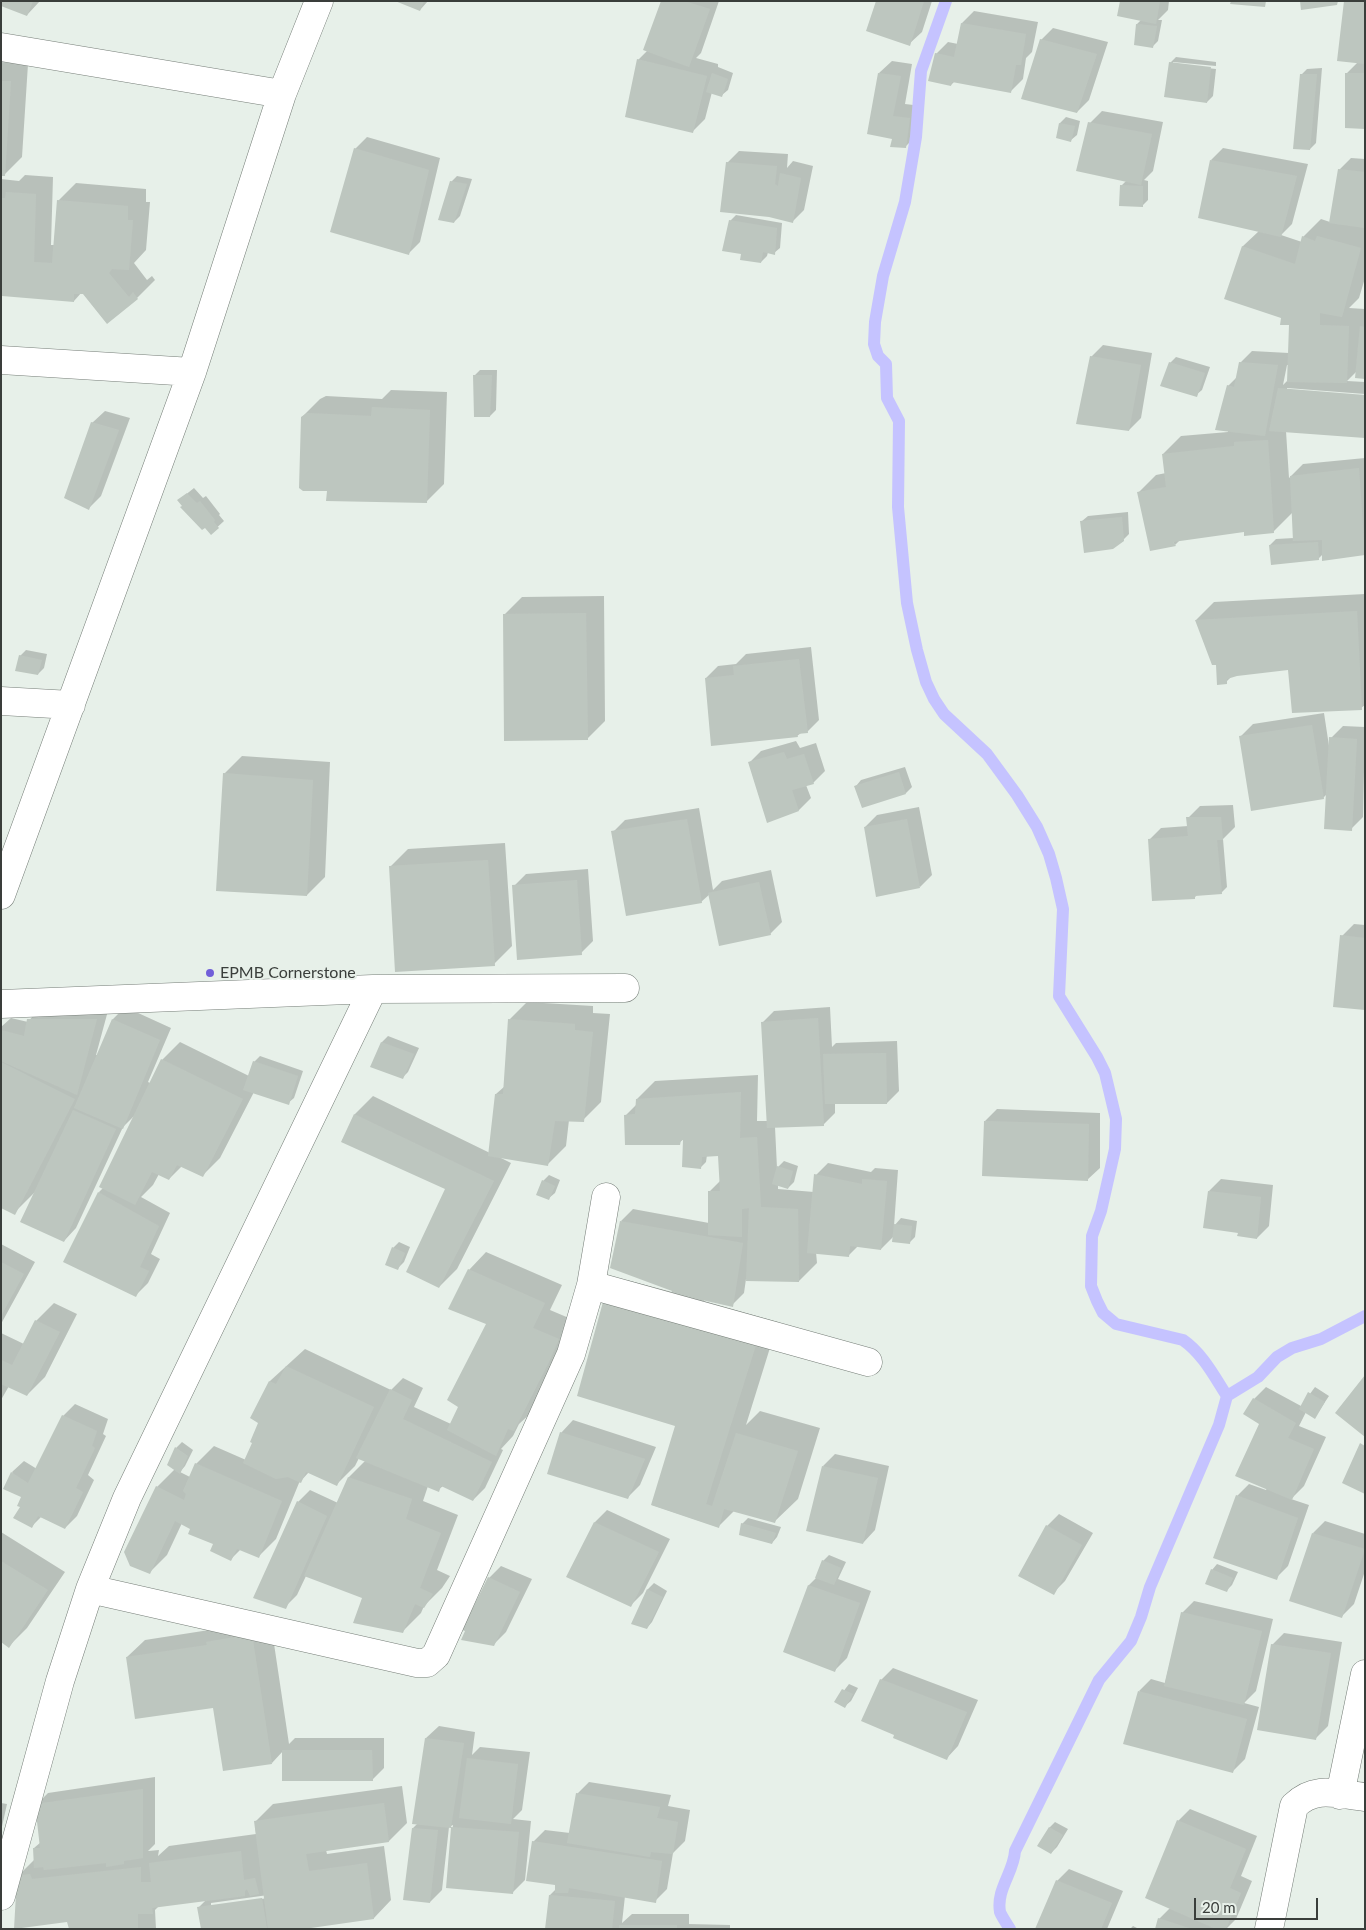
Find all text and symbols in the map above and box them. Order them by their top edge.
place label: EPMB Cornerstone [220,963,356,983]
marker: EPMB Cornerstone [204,967,216,979]
scale bar [1196,1888,1320,1920]
text: 20 m [1202,1898,1236,1916]

